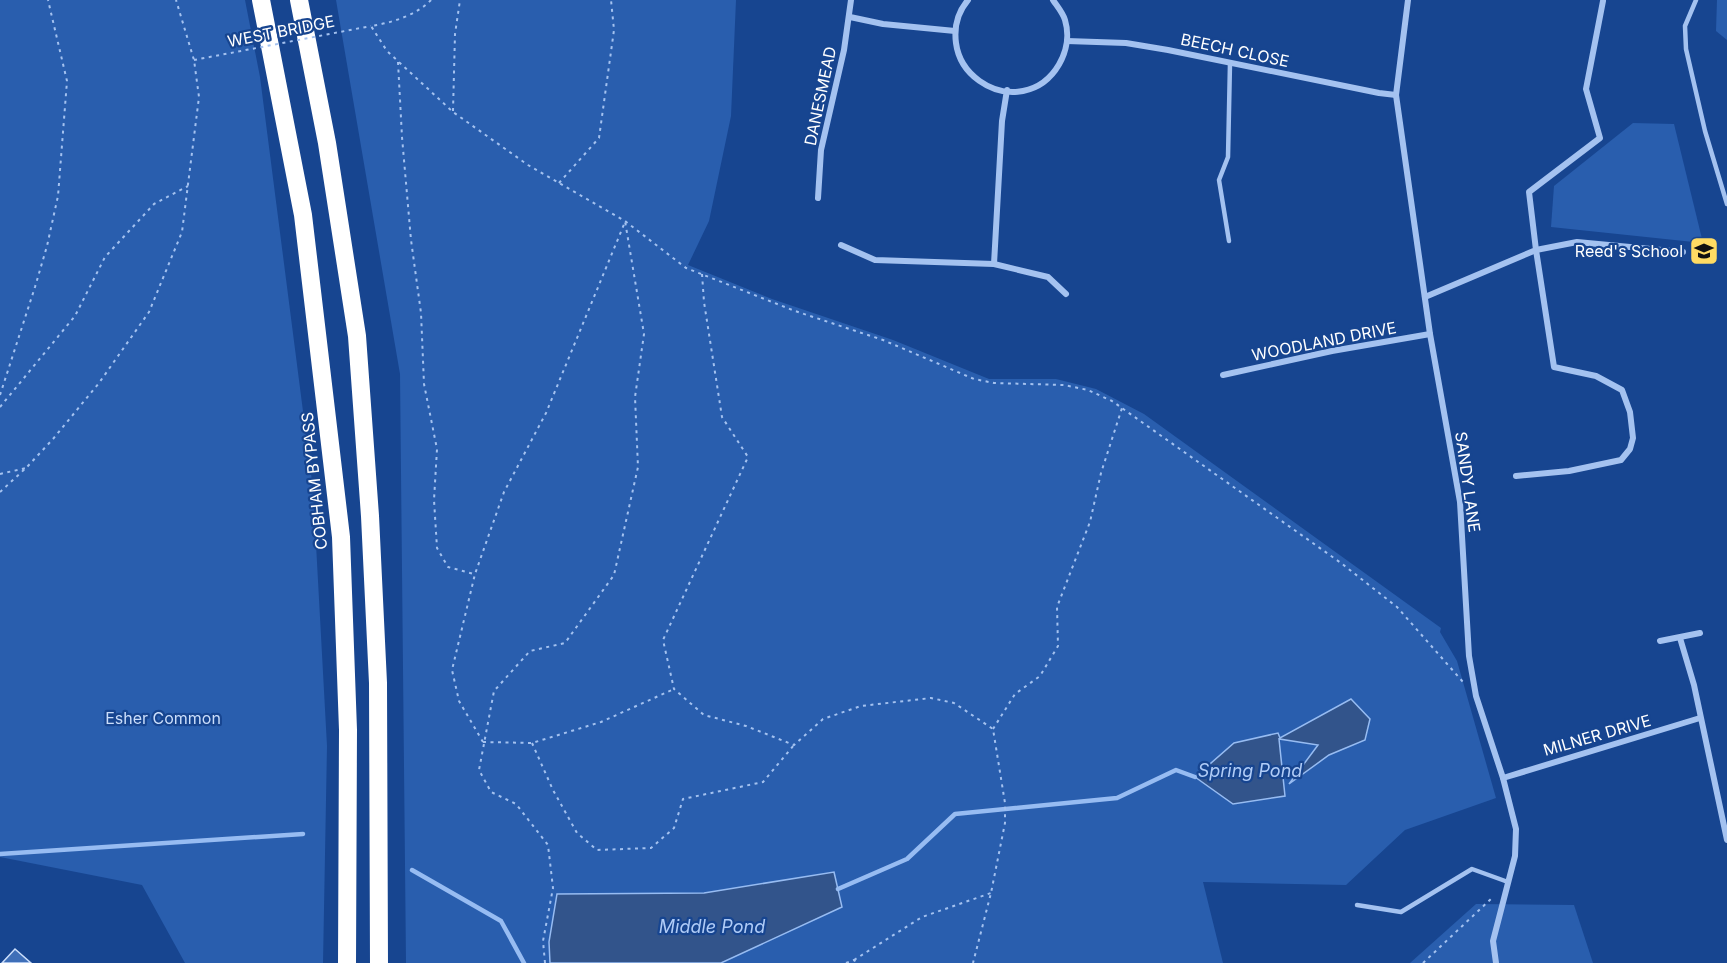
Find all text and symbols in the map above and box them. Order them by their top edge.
street label: WEST BRIDGE [226,11,336,51]
street label: BEECH CLOSE [1179,29,1291,71]
street label: DANESMEAD [800,45,840,147]
school or university icon: Reed's School [1688,235,1720,267]
place label: Reed's School [1575,241,1683,261]
street label: WOODLAND DRIVE [1250,317,1398,365]
street label: COBHAM BYPASS [297,411,331,551]
street label: SANDY LANE [1451,430,1485,534]
park label: Esher Common [105,708,221,728]
street label: MILNER DRIVE [1541,710,1653,760]
water label: Spring Pond [1198,760,1302,781]
water label: Middle Pond [659,916,765,937]

